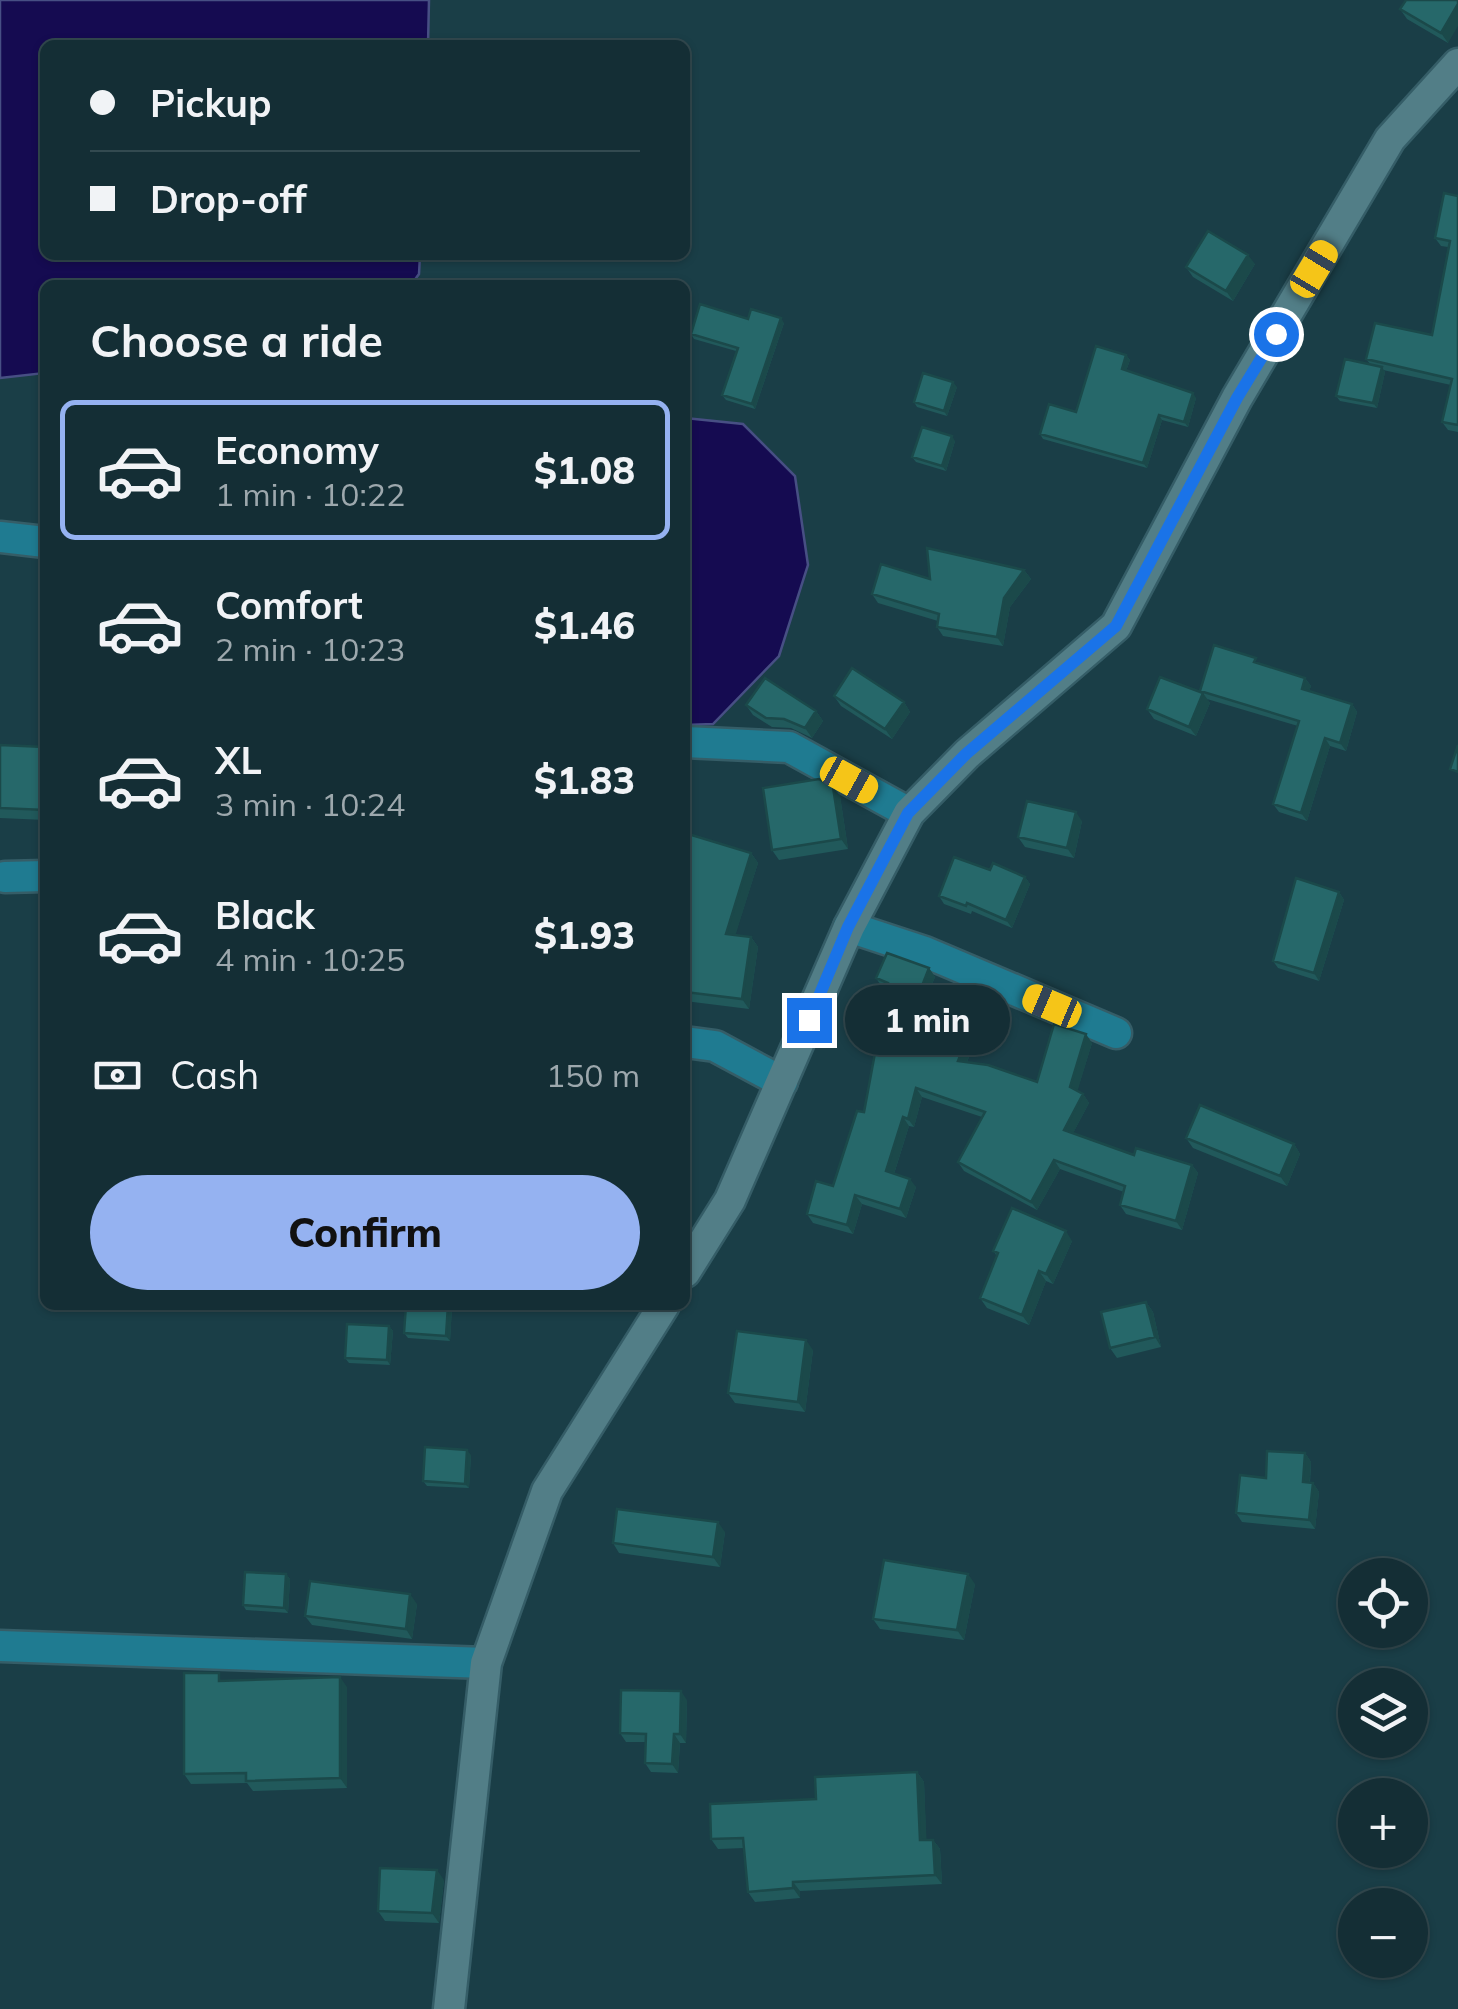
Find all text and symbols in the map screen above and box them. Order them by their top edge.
text: Pickup [150,79,272,127]
text: Drop-off [150,175,307,223]
car [1286,236,1342,302]
text: Choose a ride [90,312,383,368]
route start [1254,312,1299,357]
icon: car [95,425,185,515]
text: Economy [215,426,379,474]
text: $1.08 [534,446,635,494]
text: 1 min · 10:22 [215,474,405,514]
icon: car [95,580,185,670]
text: Comfort [215,581,363,629]
text: $1.46 [534,601,635,649]
text: 2 min · 10:23 [215,629,405,669]
icon: car [95,735,185,825]
text: XL [215,736,262,784]
car [815,752,883,808]
text: $1.83 [534,756,635,804]
text: 3 min · 10:24 [215,784,405,824]
icon: car [95,890,185,980]
text: Black [215,891,315,939]
text: $1.93 [534,911,635,959]
text: 4 min · 10:25 [215,939,405,979]
car [1019,980,1085,1032]
callout: 1 min [844,985,1009,1055]
route end [787,998,832,1043]
text: 1 min [885,1000,970,1040]
icon: cash [90,1048,145,1103]
text: Cash [170,1051,259,1099]
text: 150 m [546,1055,640,1095]
button: Confirm [90,1175,640,1290]
map controls [1338,1558,1428,1978]
button: locate [1338,1558,1428,1648]
button: layers [1338,1668,1428,1758]
button: + [1338,1778,1428,1868]
button: − [1338,1888,1428,1978]

